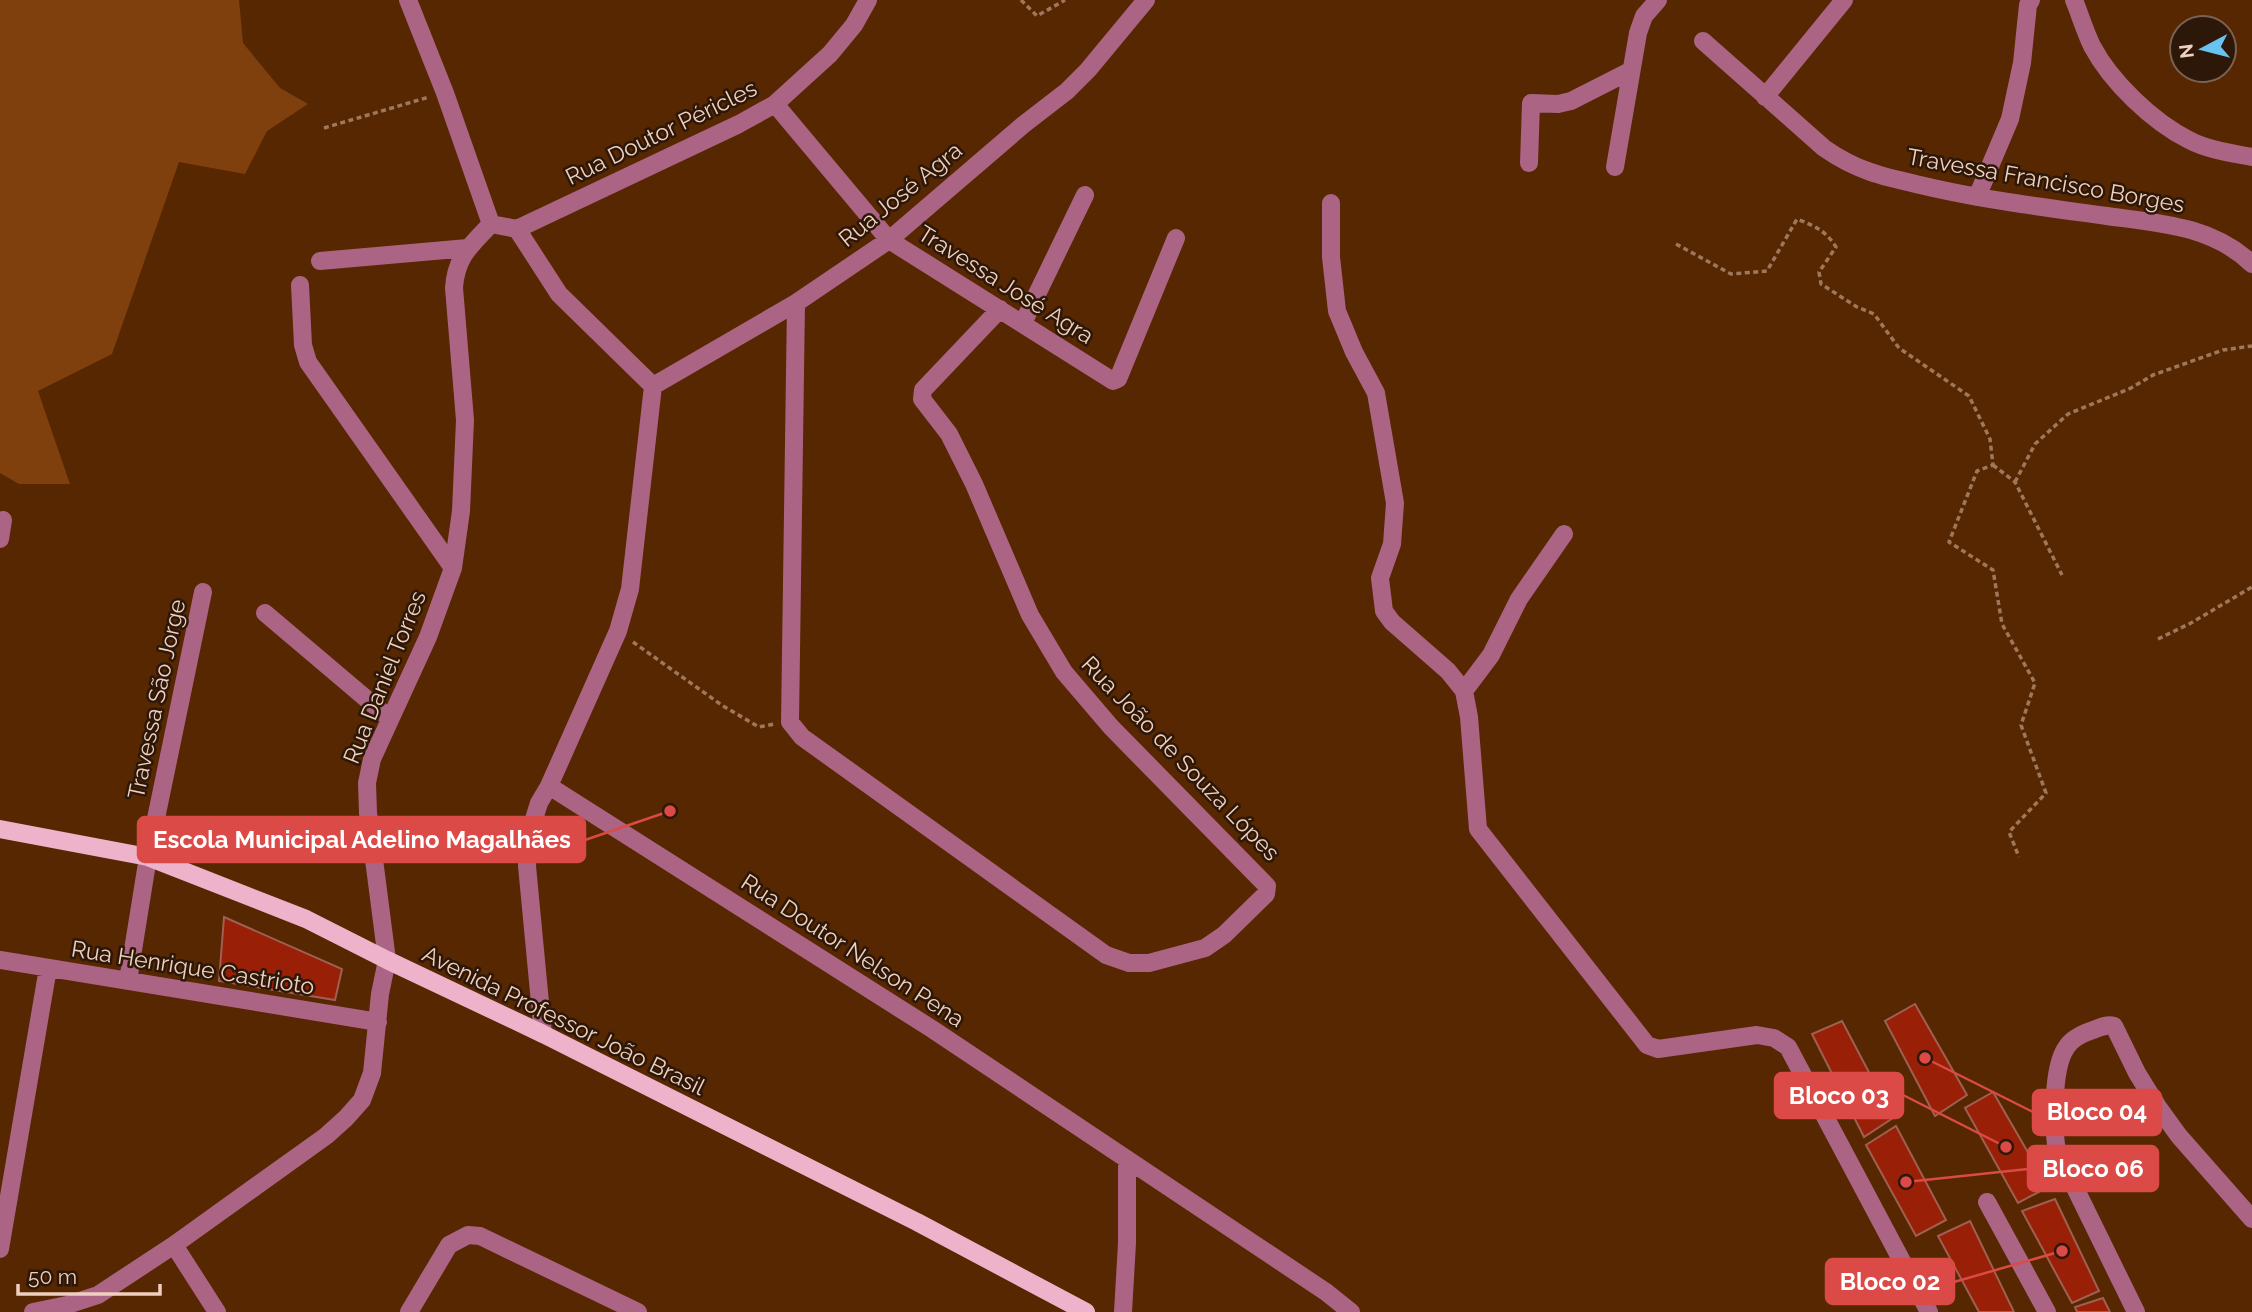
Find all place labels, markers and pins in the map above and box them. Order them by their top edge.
callout: Escola Municipal Adelino Magalhães [138,817,585,862]
callout: Bloco 03 [1775,1073,1903,1118]
callout: Bloco 04 [2033,1090,2161,1135]
callout: Bloco 06 [2028,1146,2158,1191]
callout: Bloco 02 [1826,1259,1954,1304]

